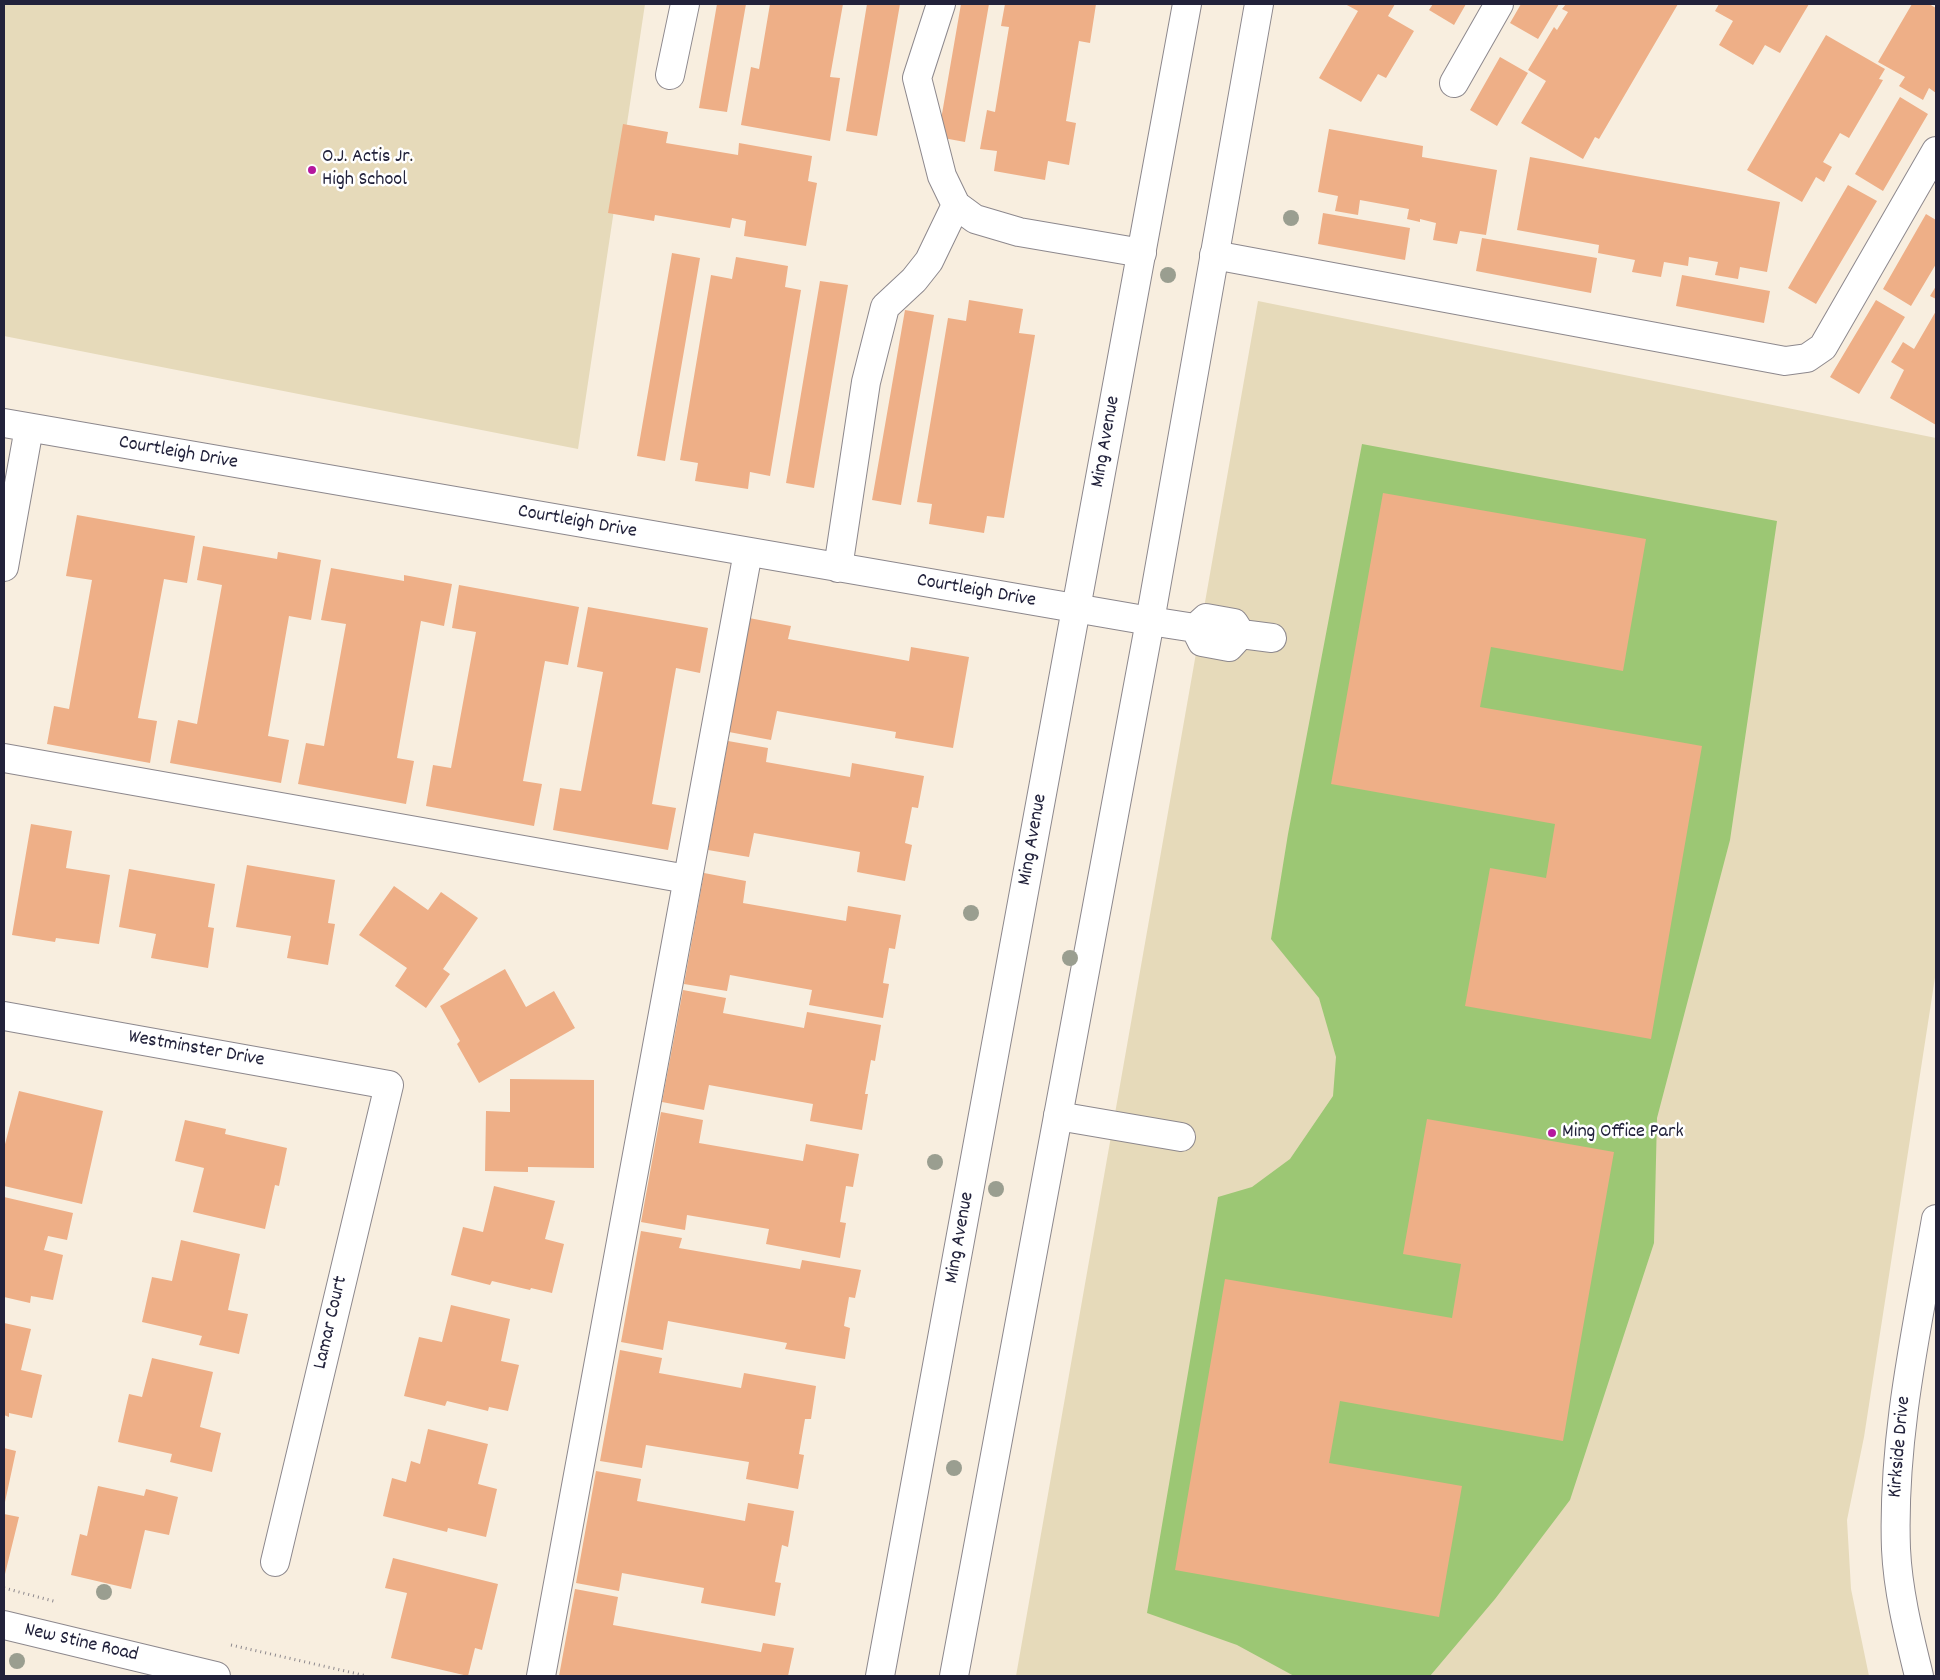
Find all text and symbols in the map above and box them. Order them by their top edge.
place label: O.J. Actis Jr. High School [322,146,413,193]
marker: O.J. Actis Jr. High School [306,164,318,176]
street label: Ming Avenue [1087,394,1127,490]
street label: Courtleigh Drive [117,432,239,476]
street label: Courtleigh Drive [516,501,638,545]
street label: Courtleigh Drive [915,570,1037,614]
street label: Ming Avenue [1014,792,1054,888]
street label: Westminster Drive [126,1026,266,1074]
place label: Ming Office Park [1562,1121,1684,1145]
marker: Ming Office Park [1546,1127,1558,1139]
street label: Ming Avenue [941,1190,981,1286]
street label: Lamar Court [310,1274,354,1372]
street label: Kirkside Drive [1885,1395,1917,1499]
street label: New Stine Road [22,1619,140,1669]

